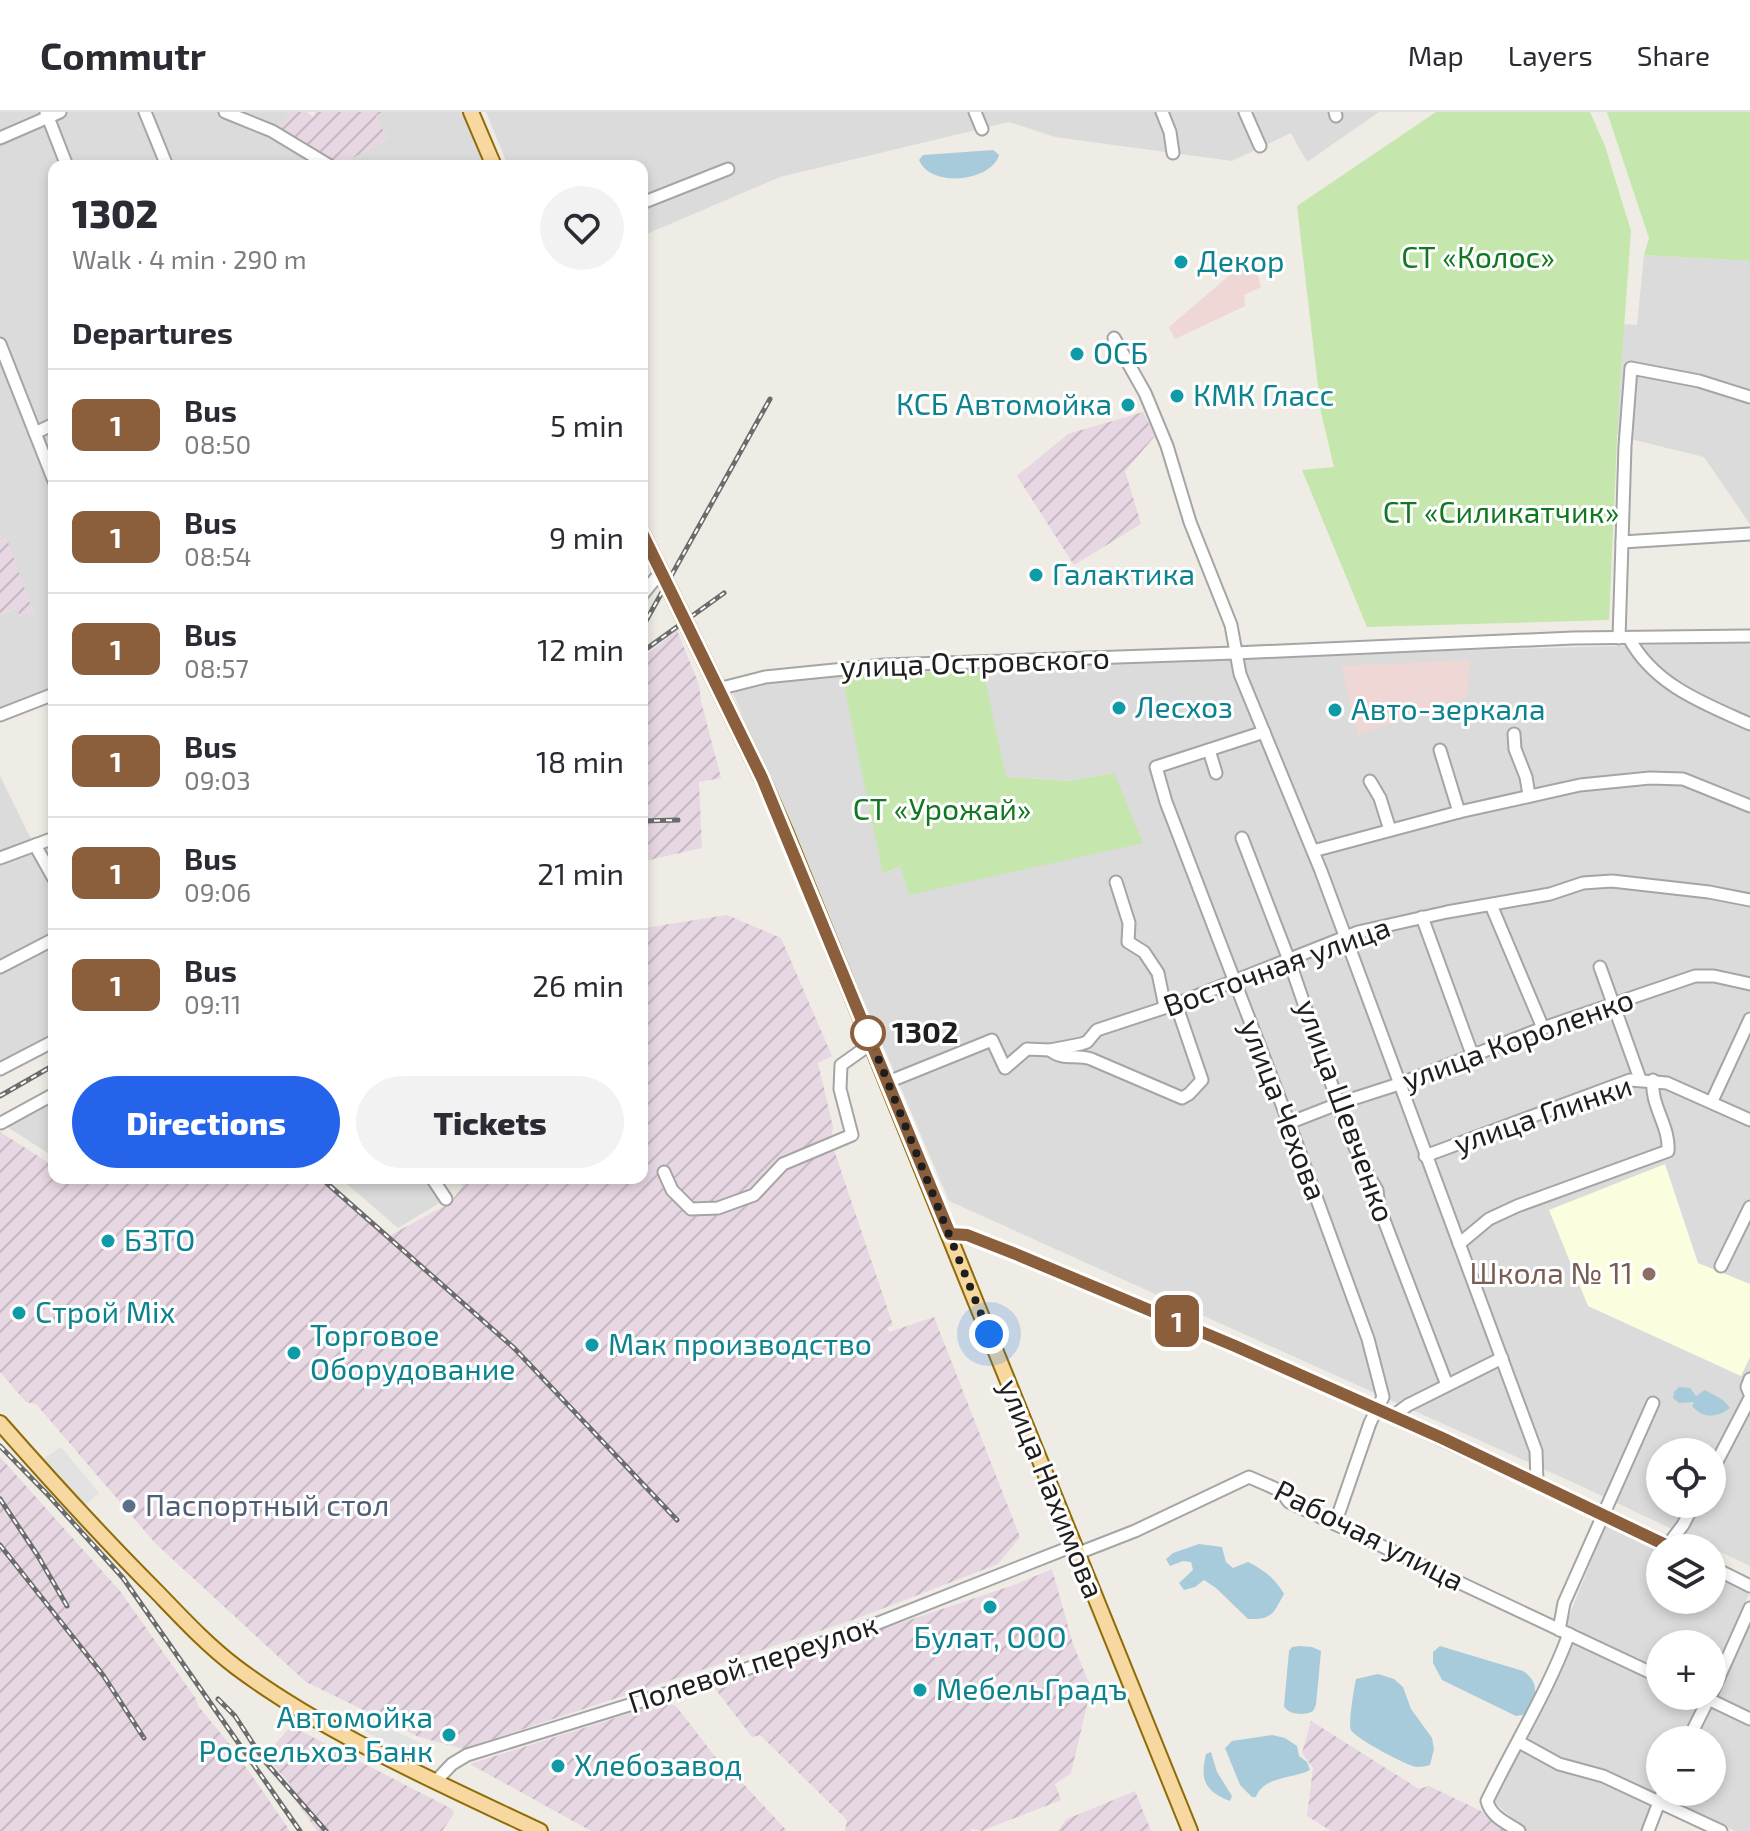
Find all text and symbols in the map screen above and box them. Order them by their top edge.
text: Commutr [40,32,206,78]
text: Map [1408,38,1464,72]
text: Layers [1508,38,1593,72]
text: Share [1637,38,1710,72]
button: heart [540,186,624,270]
text: 1302 [72,190,158,236]
park label: СТ «Колос» [1401,238,1555,274]
place label: Декор [1197,242,1285,278]
text: Walk · 4 min · 290 m [72,243,307,274]
marker: Декор [1172,253,1190,271]
text: Departures [72,314,233,350]
place label: ОСБ [1093,334,1148,370]
marker: ОСБ [1068,345,1086,363]
place label: КМК Гласс [1193,376,1334,412]
place label: КСБ Автомойка [896,385,1112,421]
marker: КМК Гласс [1168,387,1186,405]
text: Bus [184,392,237,428]
marker: КСБ Автомойка [1119,396,1137,414]
text: 5 min [550,407,624,443]
text: 1 [110,408,122,442]
text: 08:50 [184,428,251,459]
park label: СТ «Силикатчик» [1383,493,1619,529]
text: Bus [184,504,237,540]
text: 9 min [549,519,624,555]
text: 1 [110,520,122,554]
text: 08:54 [184,540,252,571]
place label: Галактика [1052,555,1195,591]
marker: Галактика [1027,566,1045,584]
text: Bus [184,616,237,652]
text: 12 min [537,631,624,667]
text: 1 [110,632,122,666]
street label: улица Островского [840,638,1110,685]
text: 08:57 [184,652,249,683]
place label: Лесхоз [1135,688,1233,724]
place label: Авто-зеркала [1351,690,1546,726]
marker: Лесхоз [1110,699,1128,717]
marker: Авто-зеркала [1326,701,1344,719]
text: Bus [184,728,237,764]
text: 18 min [536,743,624,779]
text: 1 [110,744,122,778]
text: 09:03 [184,764,251,795]
park label: СТ «Урожай» [853,790,1031,826]
text: Bus [184,840,237,876]
text: 21 min [537,855,624,891]
text: 1 [110,856,122,890]
text: 09:06 [184,876,251,907]
street label: Восточная улица [1158,907,1395,1024]
text: Bus [184,952,237,988]
text: 26 min [532,967,624,1003]
text: 1 [110,968,122,1002]
street label: улица Короленко [1397,980,1638,1098]
text: 09:11 [184,988,241,1019]
street label: улица Шевченко [1289,994,1404,1227]
place label: 1302 [892,1013,958,1049]
street label: улица Чехова [1233,1014,1336,1205]
marker: 1302 [851,1016,885,1050]
street label: улица Глинки [1449,1066,1636,1161]
button: Directions [72,1076,340,1168]
button: Tickets [356,1076,624,1168]
place label: БЗТО [124,1221,195,1257]
marker: БЗТО [99,1232,117,1250]
place label: Школа № 11 [1470,1254,1633,1290]
marker: Школа № 11 [1640,1265,1658,1283]
place label: Строй Mix [35,1293,175,1329]
line badge: 1 [1151,1295,1203,1347]
marker: Строй Mix [10,1304,28,1322]
text: 1 [1171,1304,1183,1338]
your location [969,1314,1009,1354]
place label: Торговое Оборудование [310,1316,516,1387]
place label: Мак производство [608,1325,872,1361]
marker: Мак производство [583,1336,601,1354]
marker: Торговое Оборудование [285,1344,303,1362]
street label: улица Нахимова [992,1373,1113,1604]
map controls [1646,1438,1726,1806]
button: locate [1646,1438,1726,1518]
street label: Рабочая улица [1269,1471,1471,1598]
place label: Паспортный стол [145,1486,389,1522]
marker: Паспортный стол [120,1497,138,1515]
button: layers [1646,1534,1726,1614]
marker: Булат, ООО [981,1598,999,1616]
street label: Полевой переулок [623,1605,882,1720]
place label: Булат, ООО [913,1618,1067,1655]
button: + [1646,1630,1726,1710]
place label: МебельГрадъ [936,1670,1127,1706]
marker: МебельГрадъ [911,1681,929,1699]
place label: Автомойка Россельхоз Банк [199,1698,433,1768]
marker: Автомойка Россельхоз Банк [440,1726,458,1744]
button: − [1646,1726,1726,1806]
place label: Хлебозавод [574,1746,742,1782]
marker: Хлебозавод [549,1757,567,1775]

